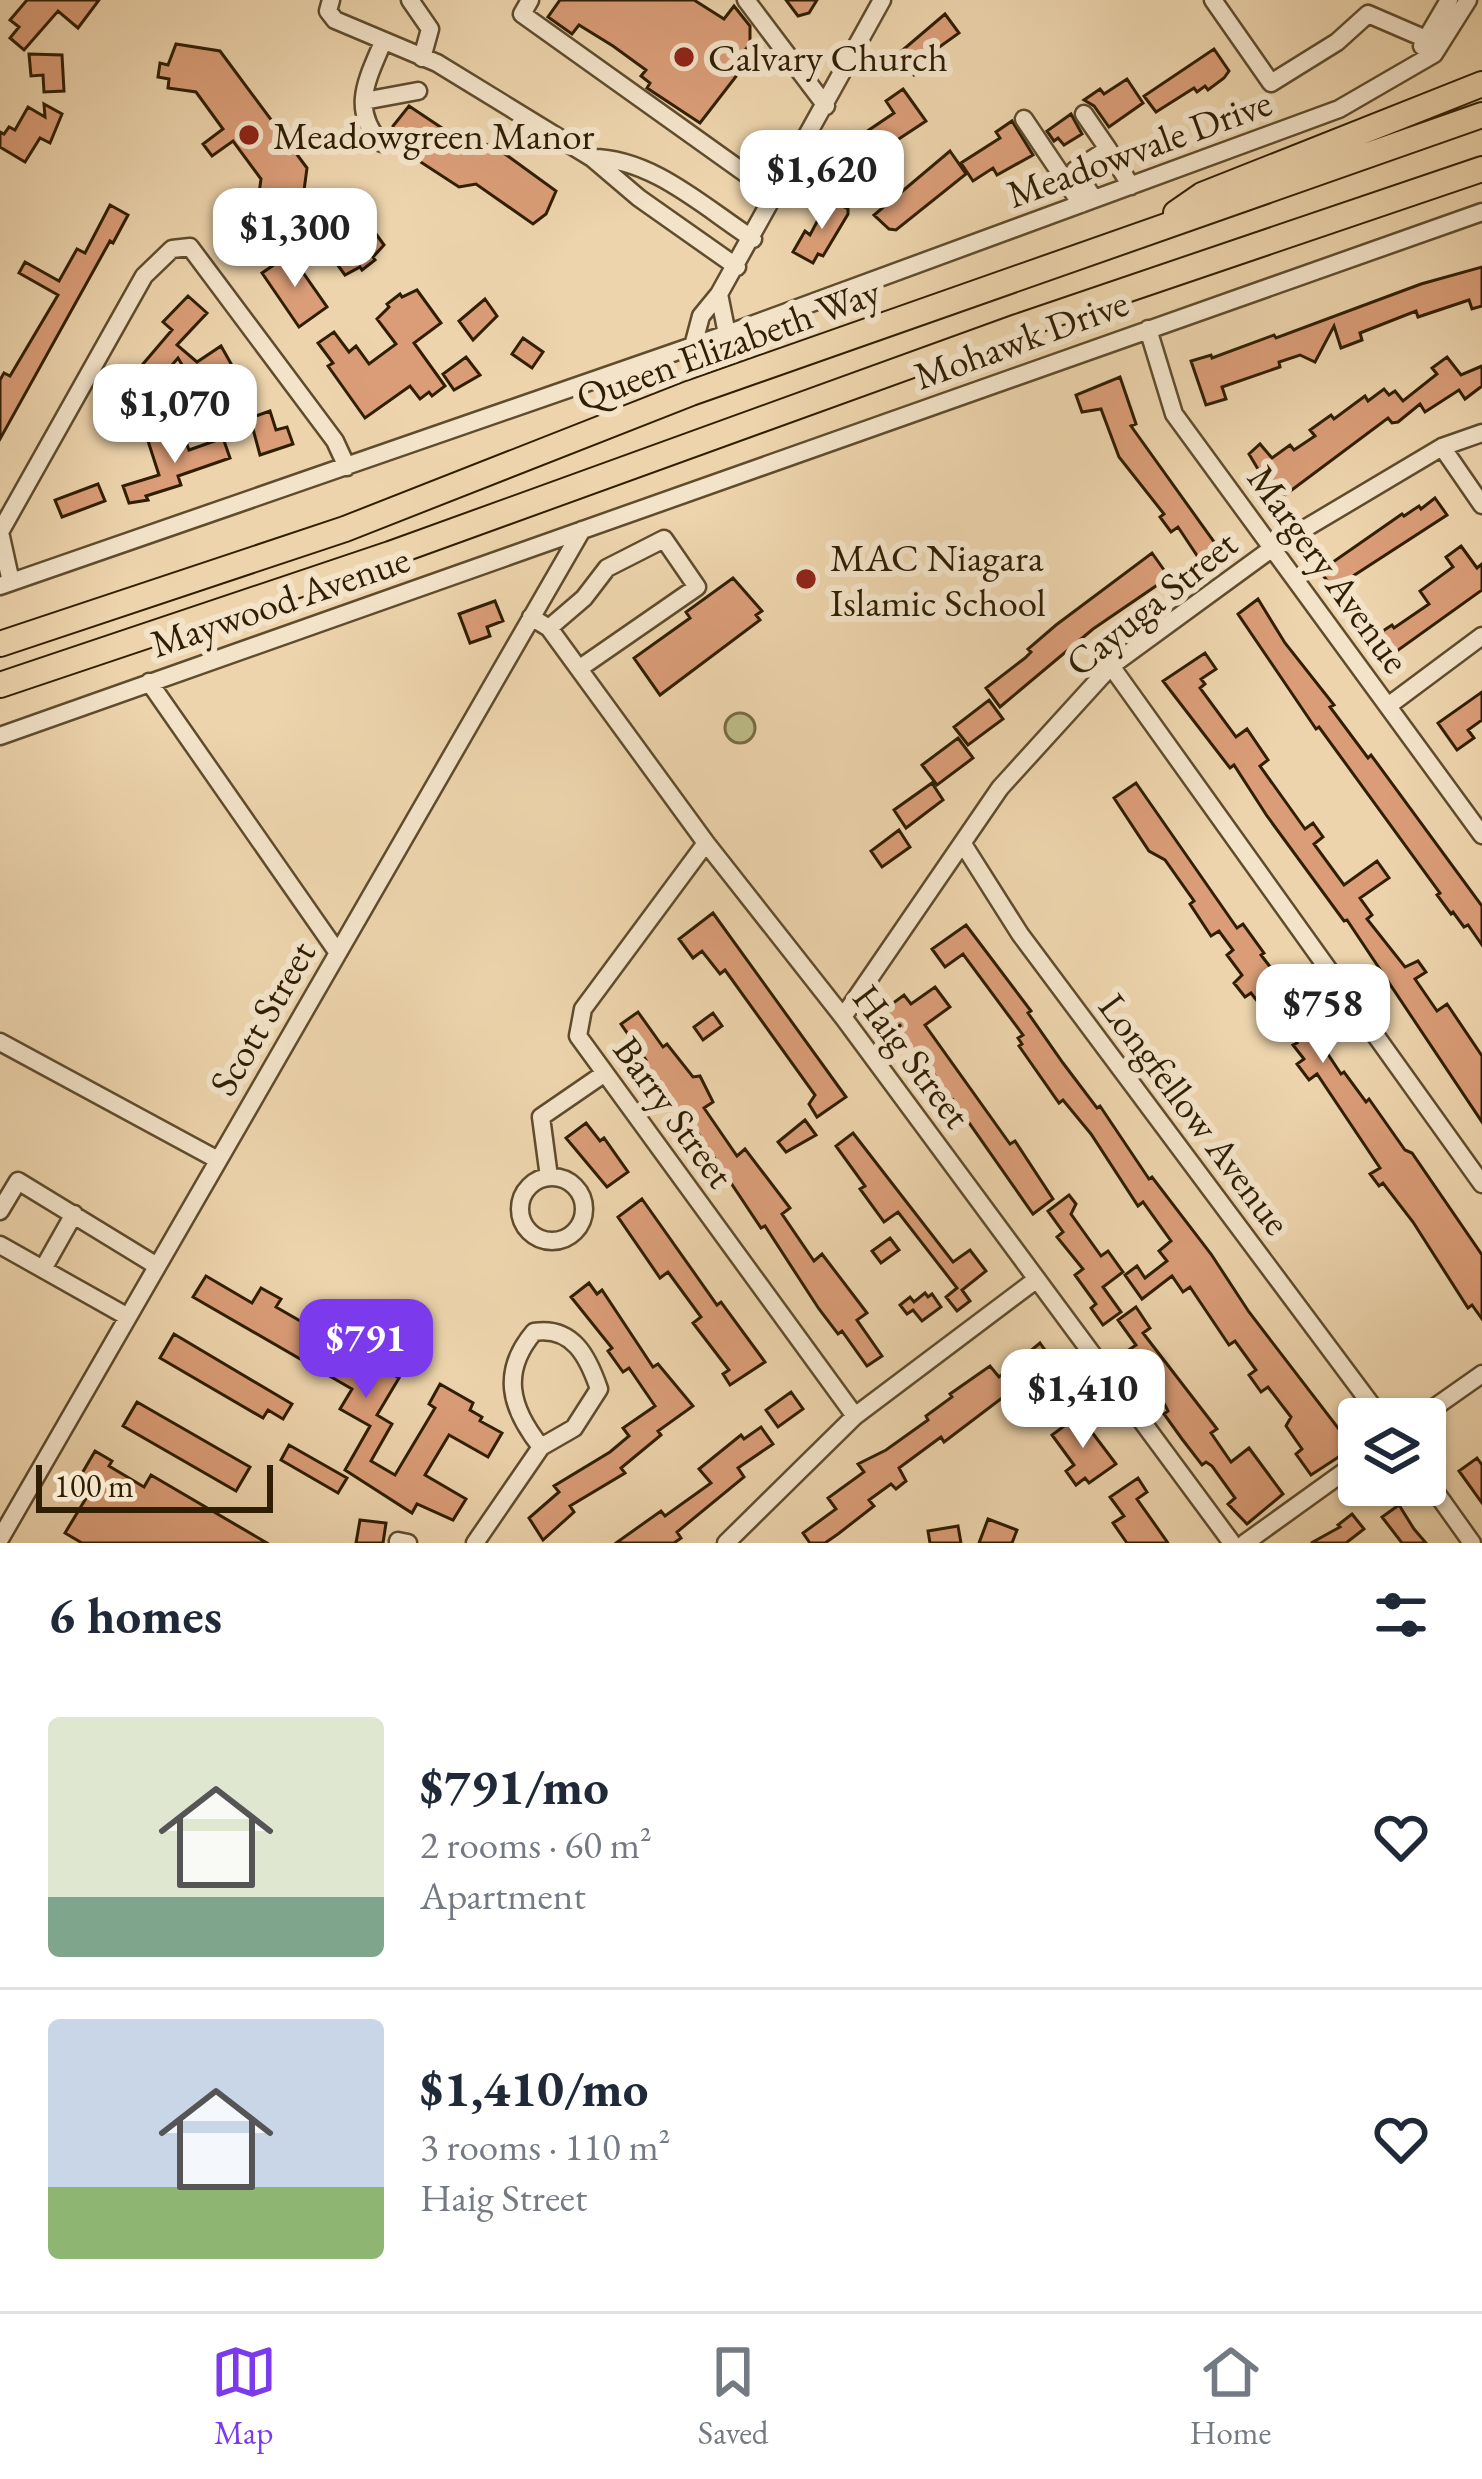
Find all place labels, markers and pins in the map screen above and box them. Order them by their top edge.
place label: Calvary Church [708,32,948,83]
marker: Calvary Church [671,44,697,70]
place label: Meadowgreen Manor [273,110,595,161]
marker: Meadowgreen Manor [236,122,262,148]
pin: $1,620 [724,130,920,232]
pin: $1,300 [197,188,393,290]
pin: $1,070 [77,364,273,466]
place label: MAC Niagara Islamic School [830,532,1046,628]
marker: MAC Niagara Islamic School [793,566,819,592]
pin: $758 [1252,964,1394,1066]
pin: $791 [295,1299,437,1401]
pin: $1,410 [985,1349,1181,1451]

